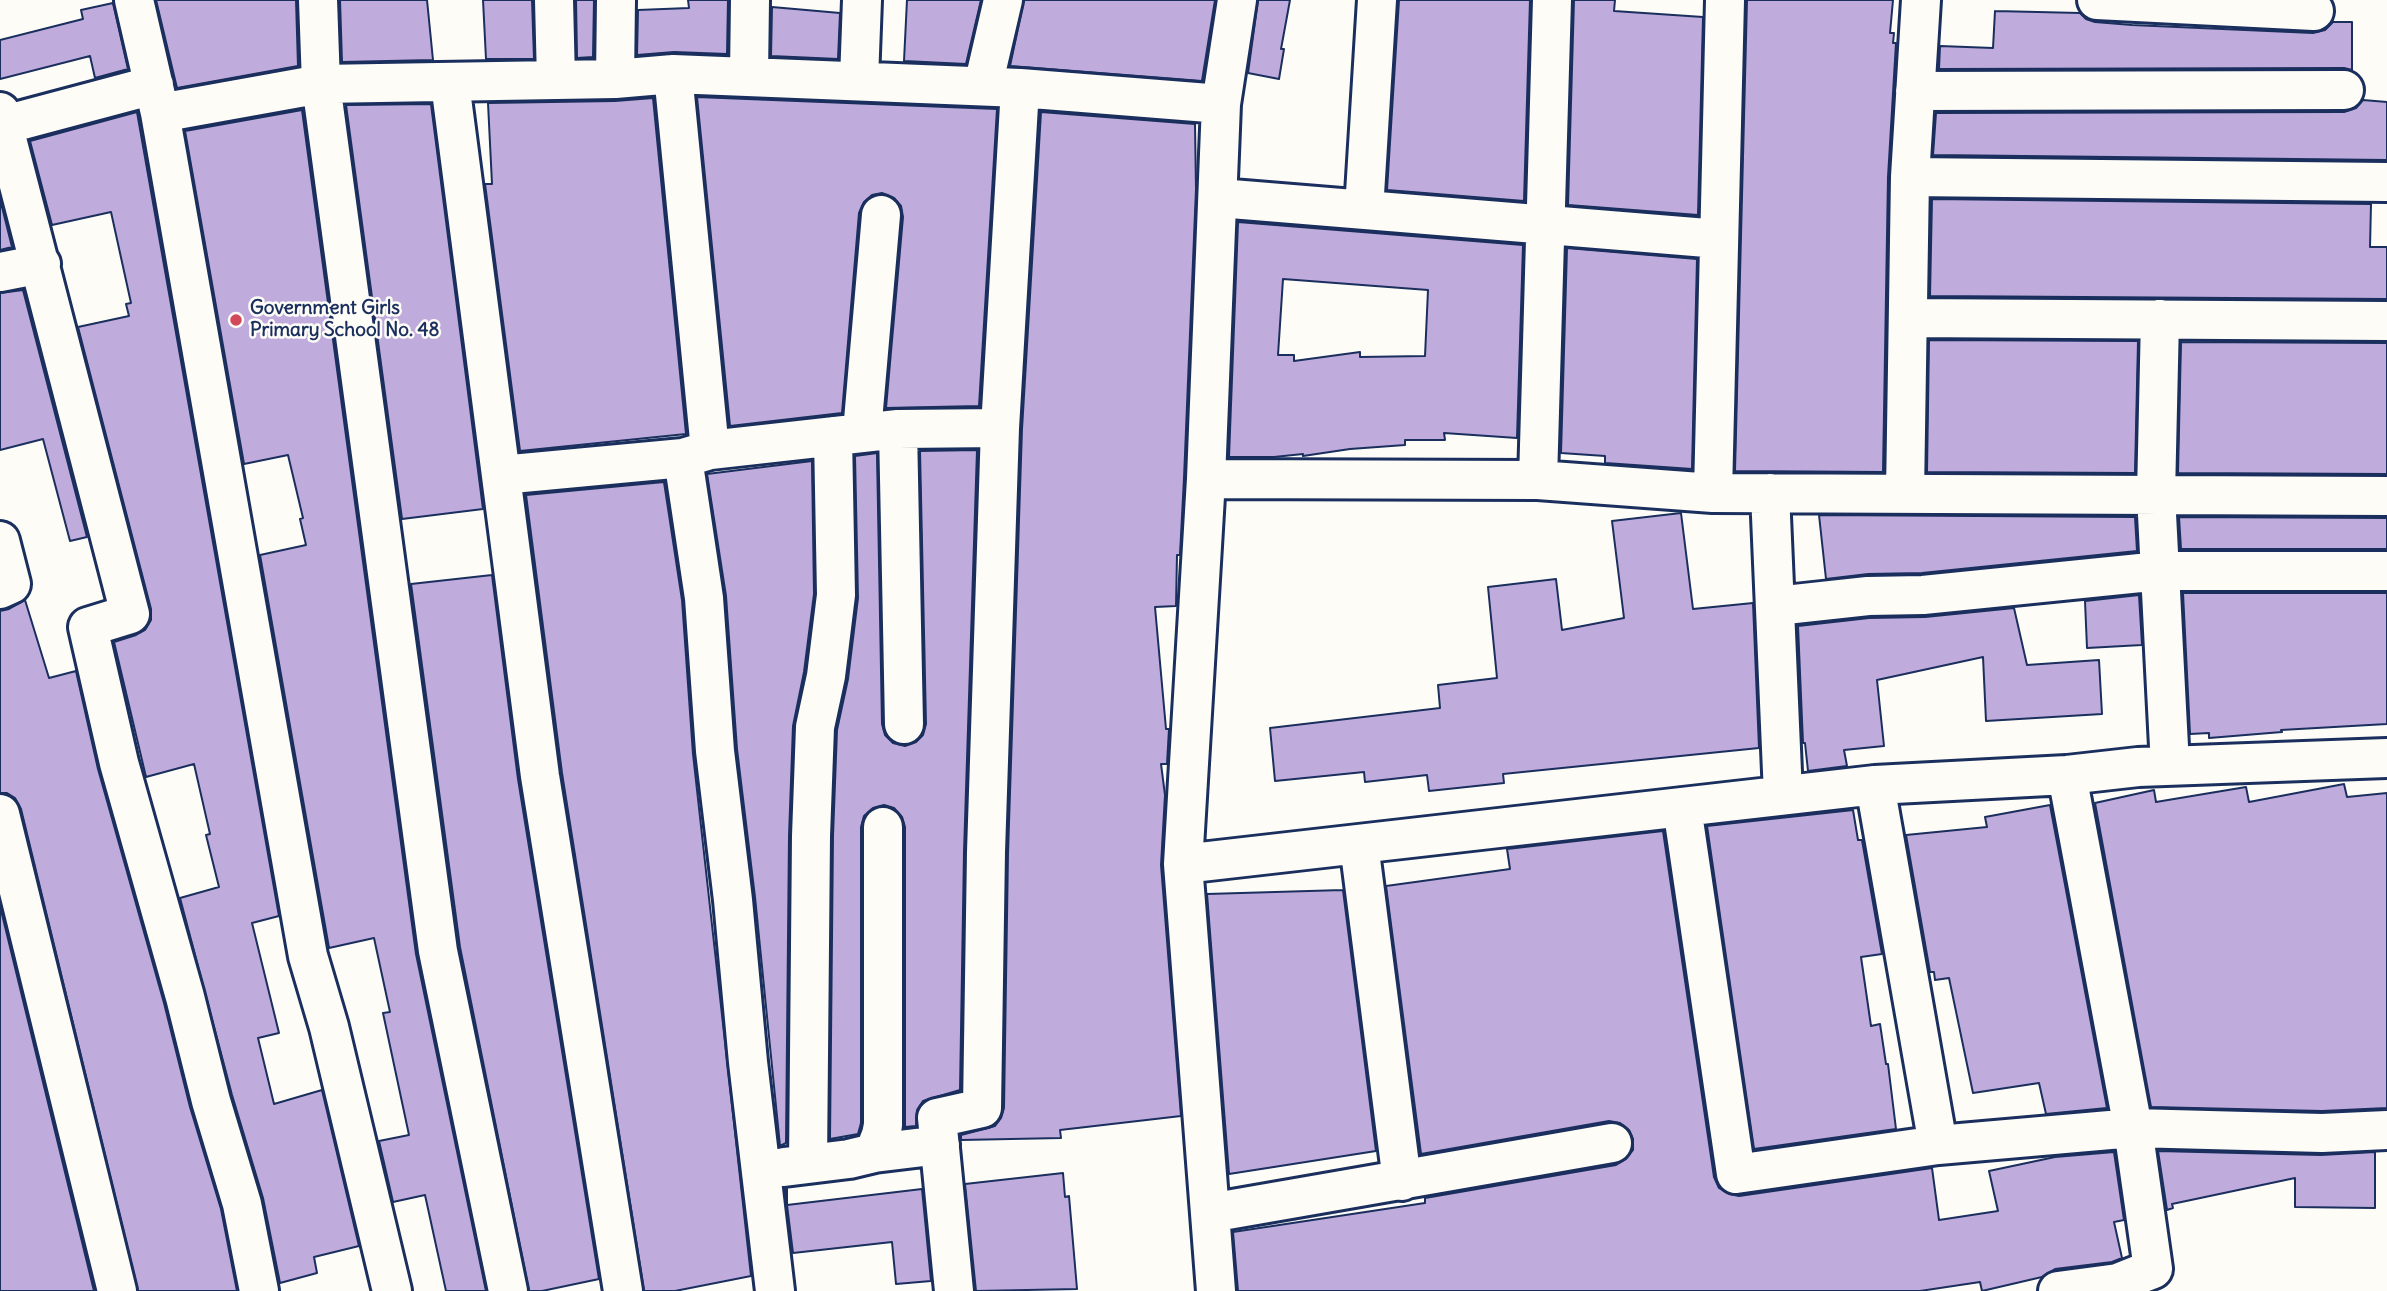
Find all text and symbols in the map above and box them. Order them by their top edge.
place label: Government Girls Primary School No. 48 [250,298,439,342]
marker: Government Girls Primary School No. 48 [228,312,244,328]

